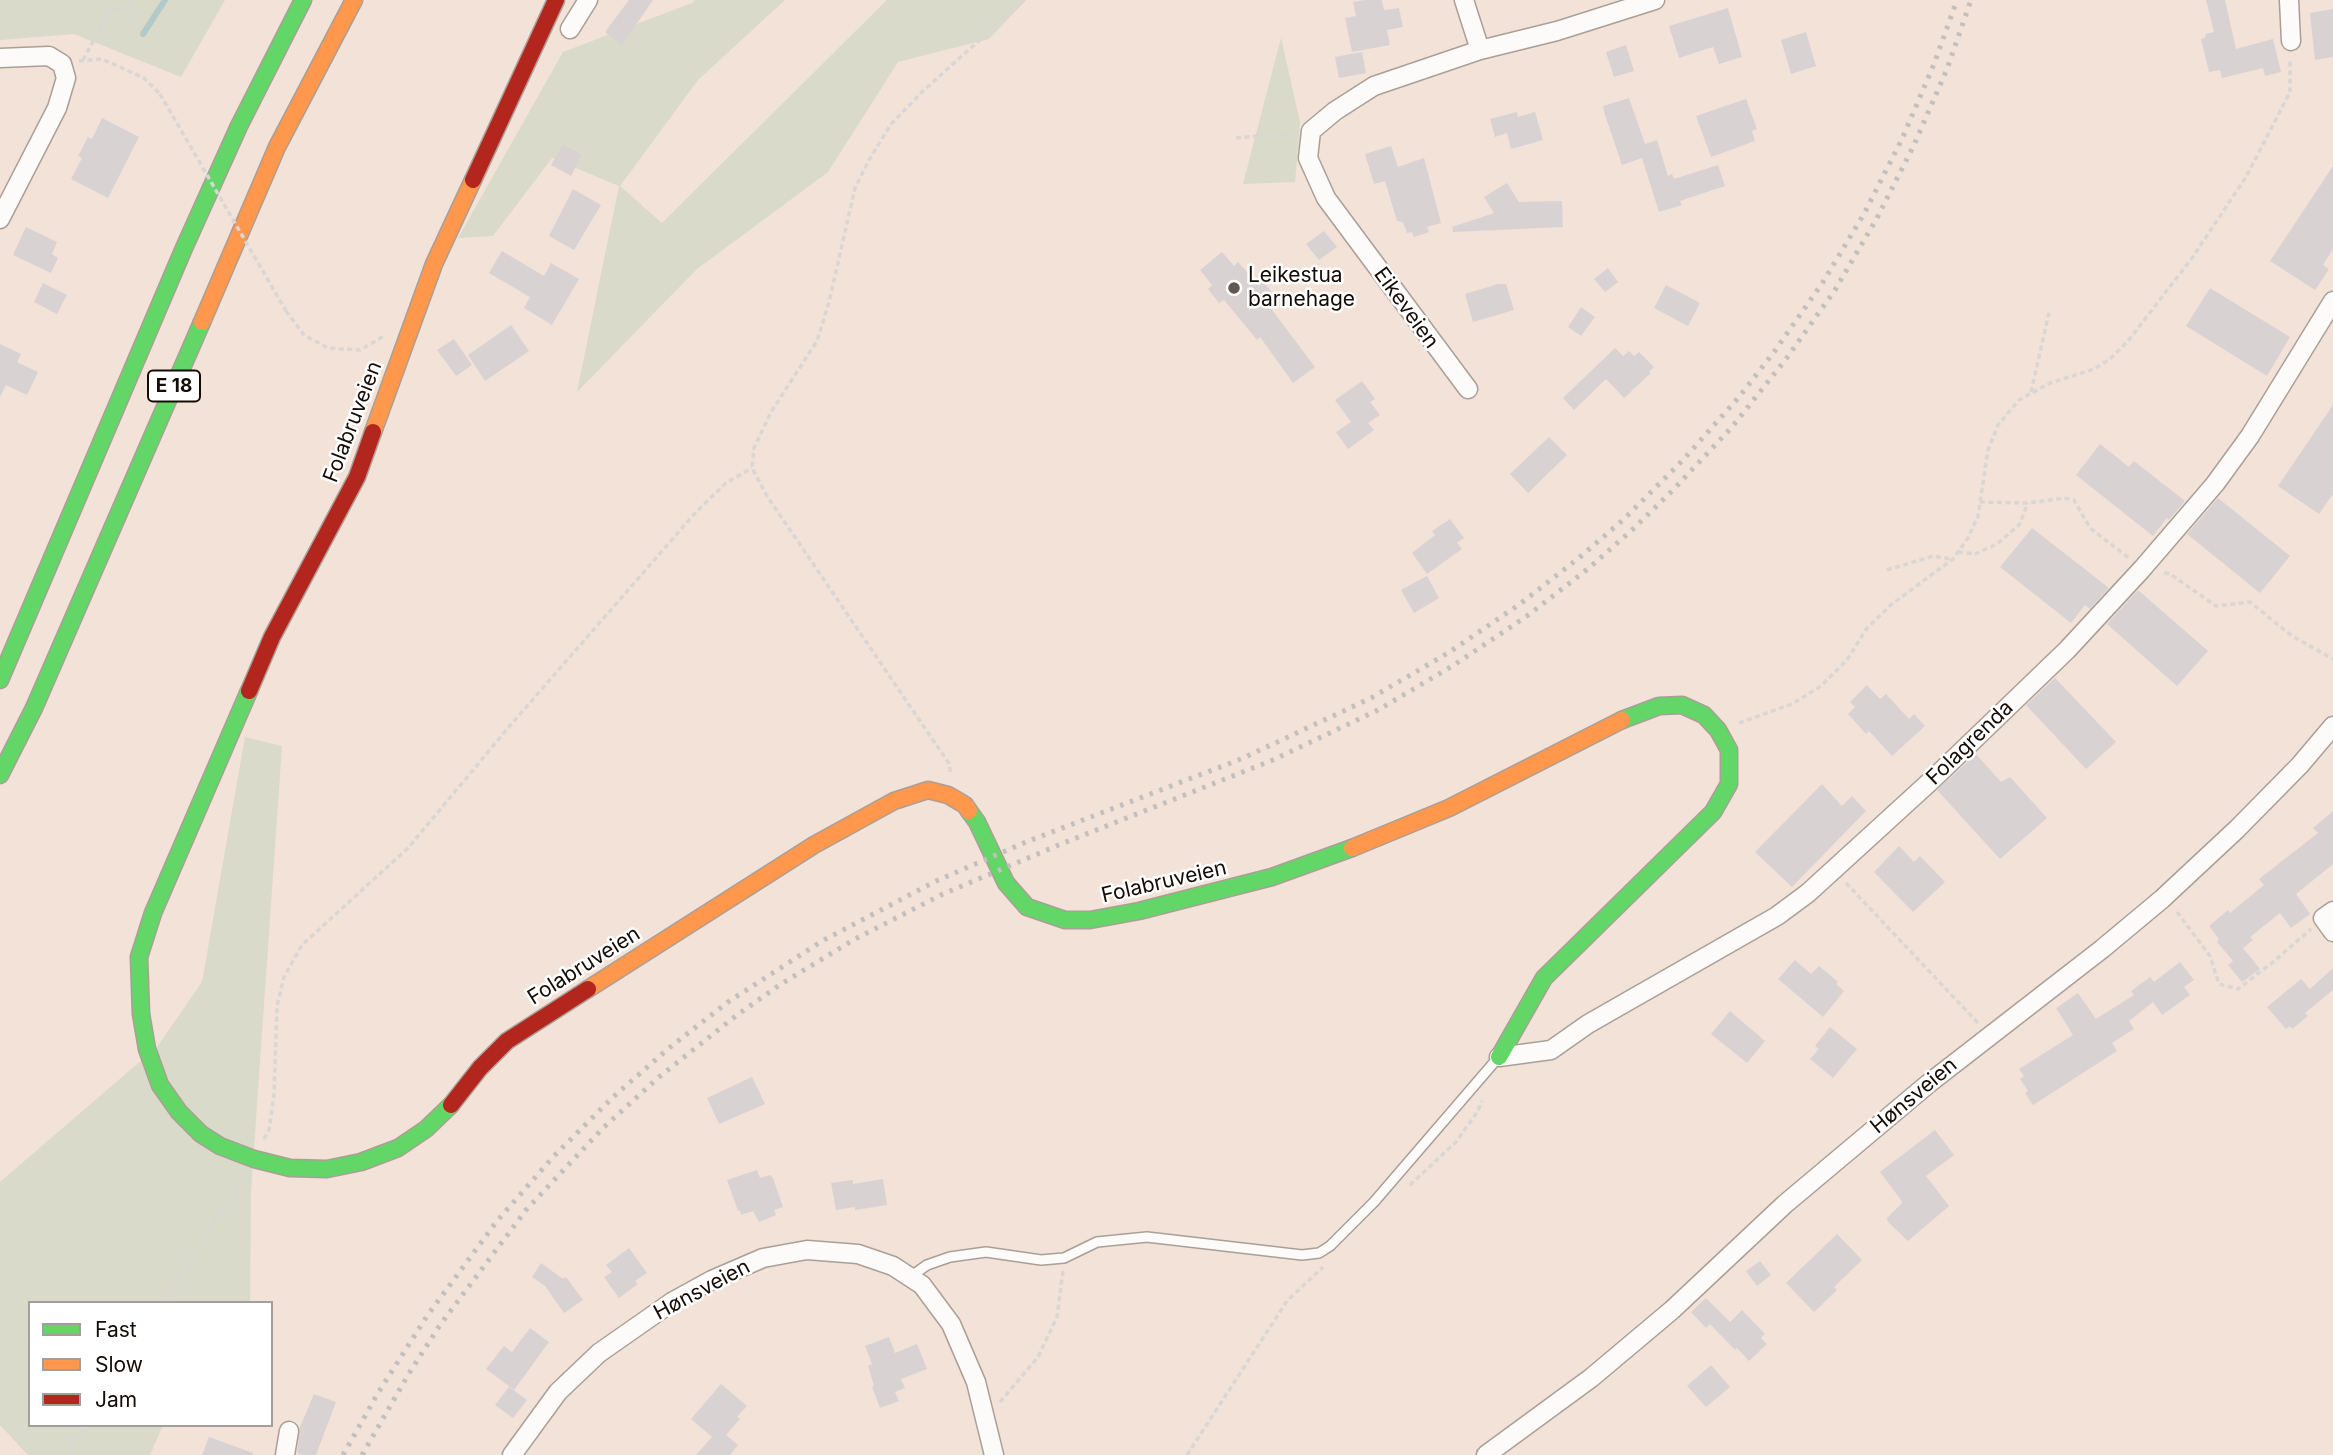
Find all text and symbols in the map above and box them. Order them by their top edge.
place label: Leikestua barnehage [1248,263,1355,313]
street label: Eikeveien [1368,263,1444,353]
marker: Leikestua barnehage [1226,280,1242,296]
street label: Folabruveien [318,358,388,486]
road number: E 18 [148,370,200,402]
street label: Folagrenda [1921,695,2019,791]
street label: Folabruveien [1099,855,1229,909]
street label: Folabruveien [523,922,645,1010]
street label: Hønsveien [1866,1053,1962,1139]
street label: Hønsveien [650,1254,754,1326]
legend [28,1301,273,1427]
text: Fast [95,1317,137,1342]
text: Slow [95,1352,143,1377]
text: Jam [95,1387,137,1412]

